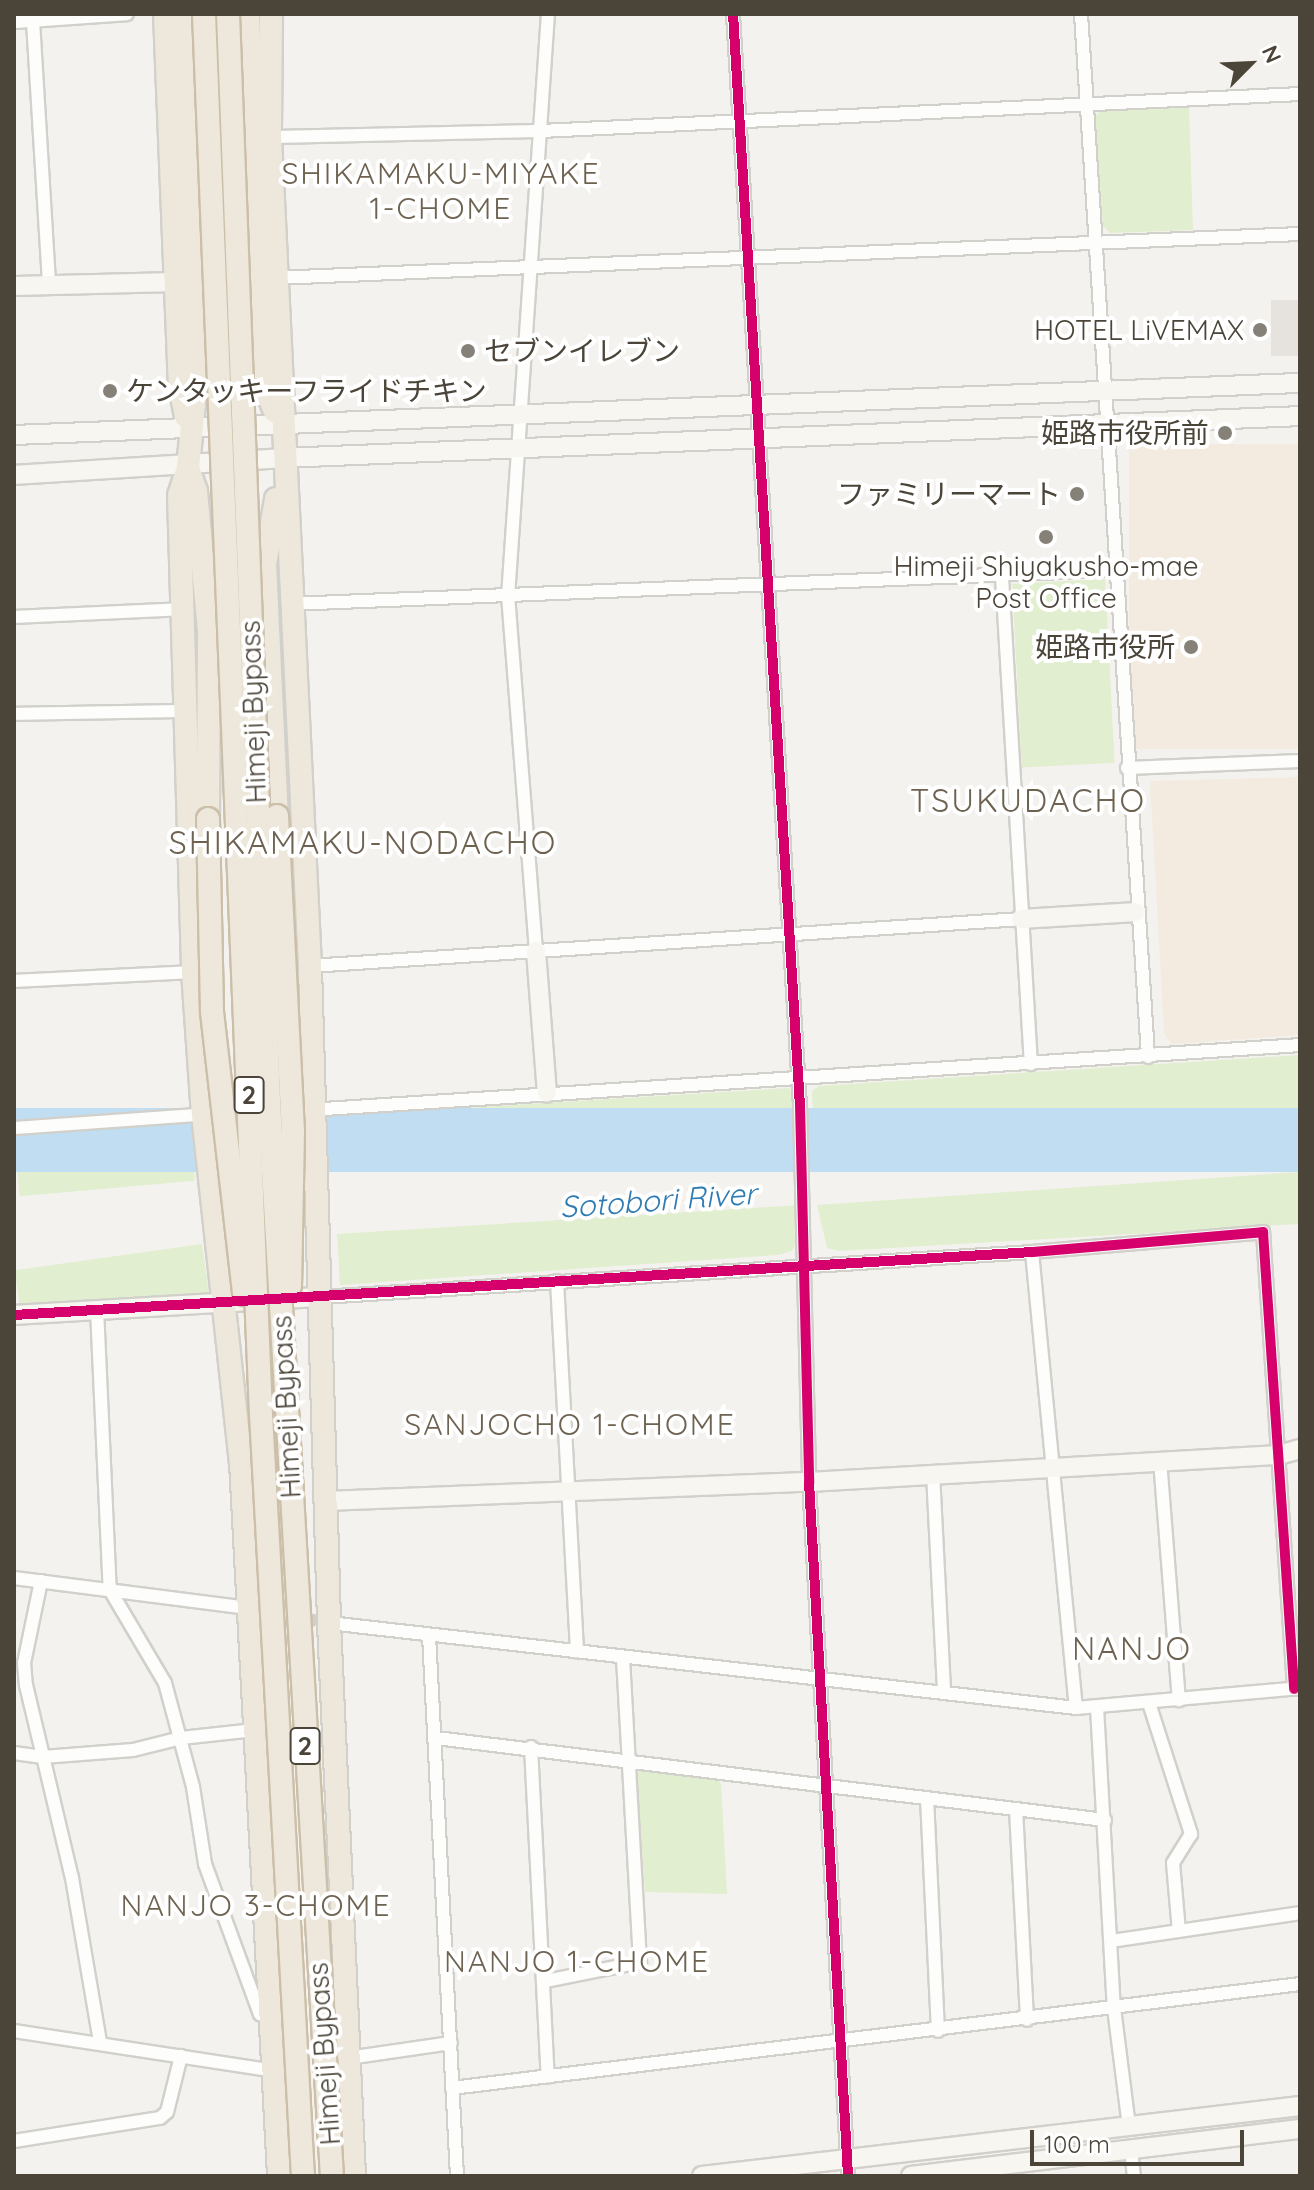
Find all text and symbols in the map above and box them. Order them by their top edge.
north arrow [1210,24,1290,104]
text: N [1256,41,1288,67]
district label: SHIKAMAKU-MIYAKE 1-CHOME [281,155,601,226]
place label: HOTEL LiVEMAX [1034,313,1244,347]
marker: HOTEL LiVEMAX [1251,321,1269,339]
place label: セブンイレブン [484,334,680,368]
marker: セブンイレブン [459,342,477,360]
place label: ケンタッキーフライドチキン [126,374,490,408]
marker: ケンタッキーフライドチキン [101,382,119,400]
place label: 姫路市役所前 [1041,416,1209,450]
marker: 姫路市役所前 [1216,424,1234,442]
place label: ファミリーマート [837,477,1061,511]
marker: ファミリーマート [1068,485,1086,503]
marker: Himeji Shiyakusho-mae Post Office [1037,528,1055,546]
place label: Himeji Shiyakusho-mae Post Office [893,549,1199,615]
street label: Himeji Bypass [233,620,273,804]
place label: 姫路市役所 [1035,630,1175,664]
marker: 姫路市役所 [1182,638,1200,656]
district label: TSUKUDACHO [910,781,1146,819]
district label: SHIKAMAKU-NODACHO [169,823,557,861]
road number: 2 [233,1073,265,1117]
water label: Sotobori River [559,1175,757,1225]
street label: Himeji Bypass [264,1315,308,1499]
district label: SANJOCHO 1-CHOME [404,1406,736,1442]
district label: NANJO [1072,1629,1192,1667]
road number: 2 [289,1724,321,1768]
district label: NANJO 3-CHOME [121,1887,391,1923]
district label: NANJO 1-CHOME [444,1943,710,1979]
street label: Himeji Bypass [301,1962,347,2146]
scale bar [1034,2114,1248,2164]
text: 100 m [1044,2129,1110,2159]

